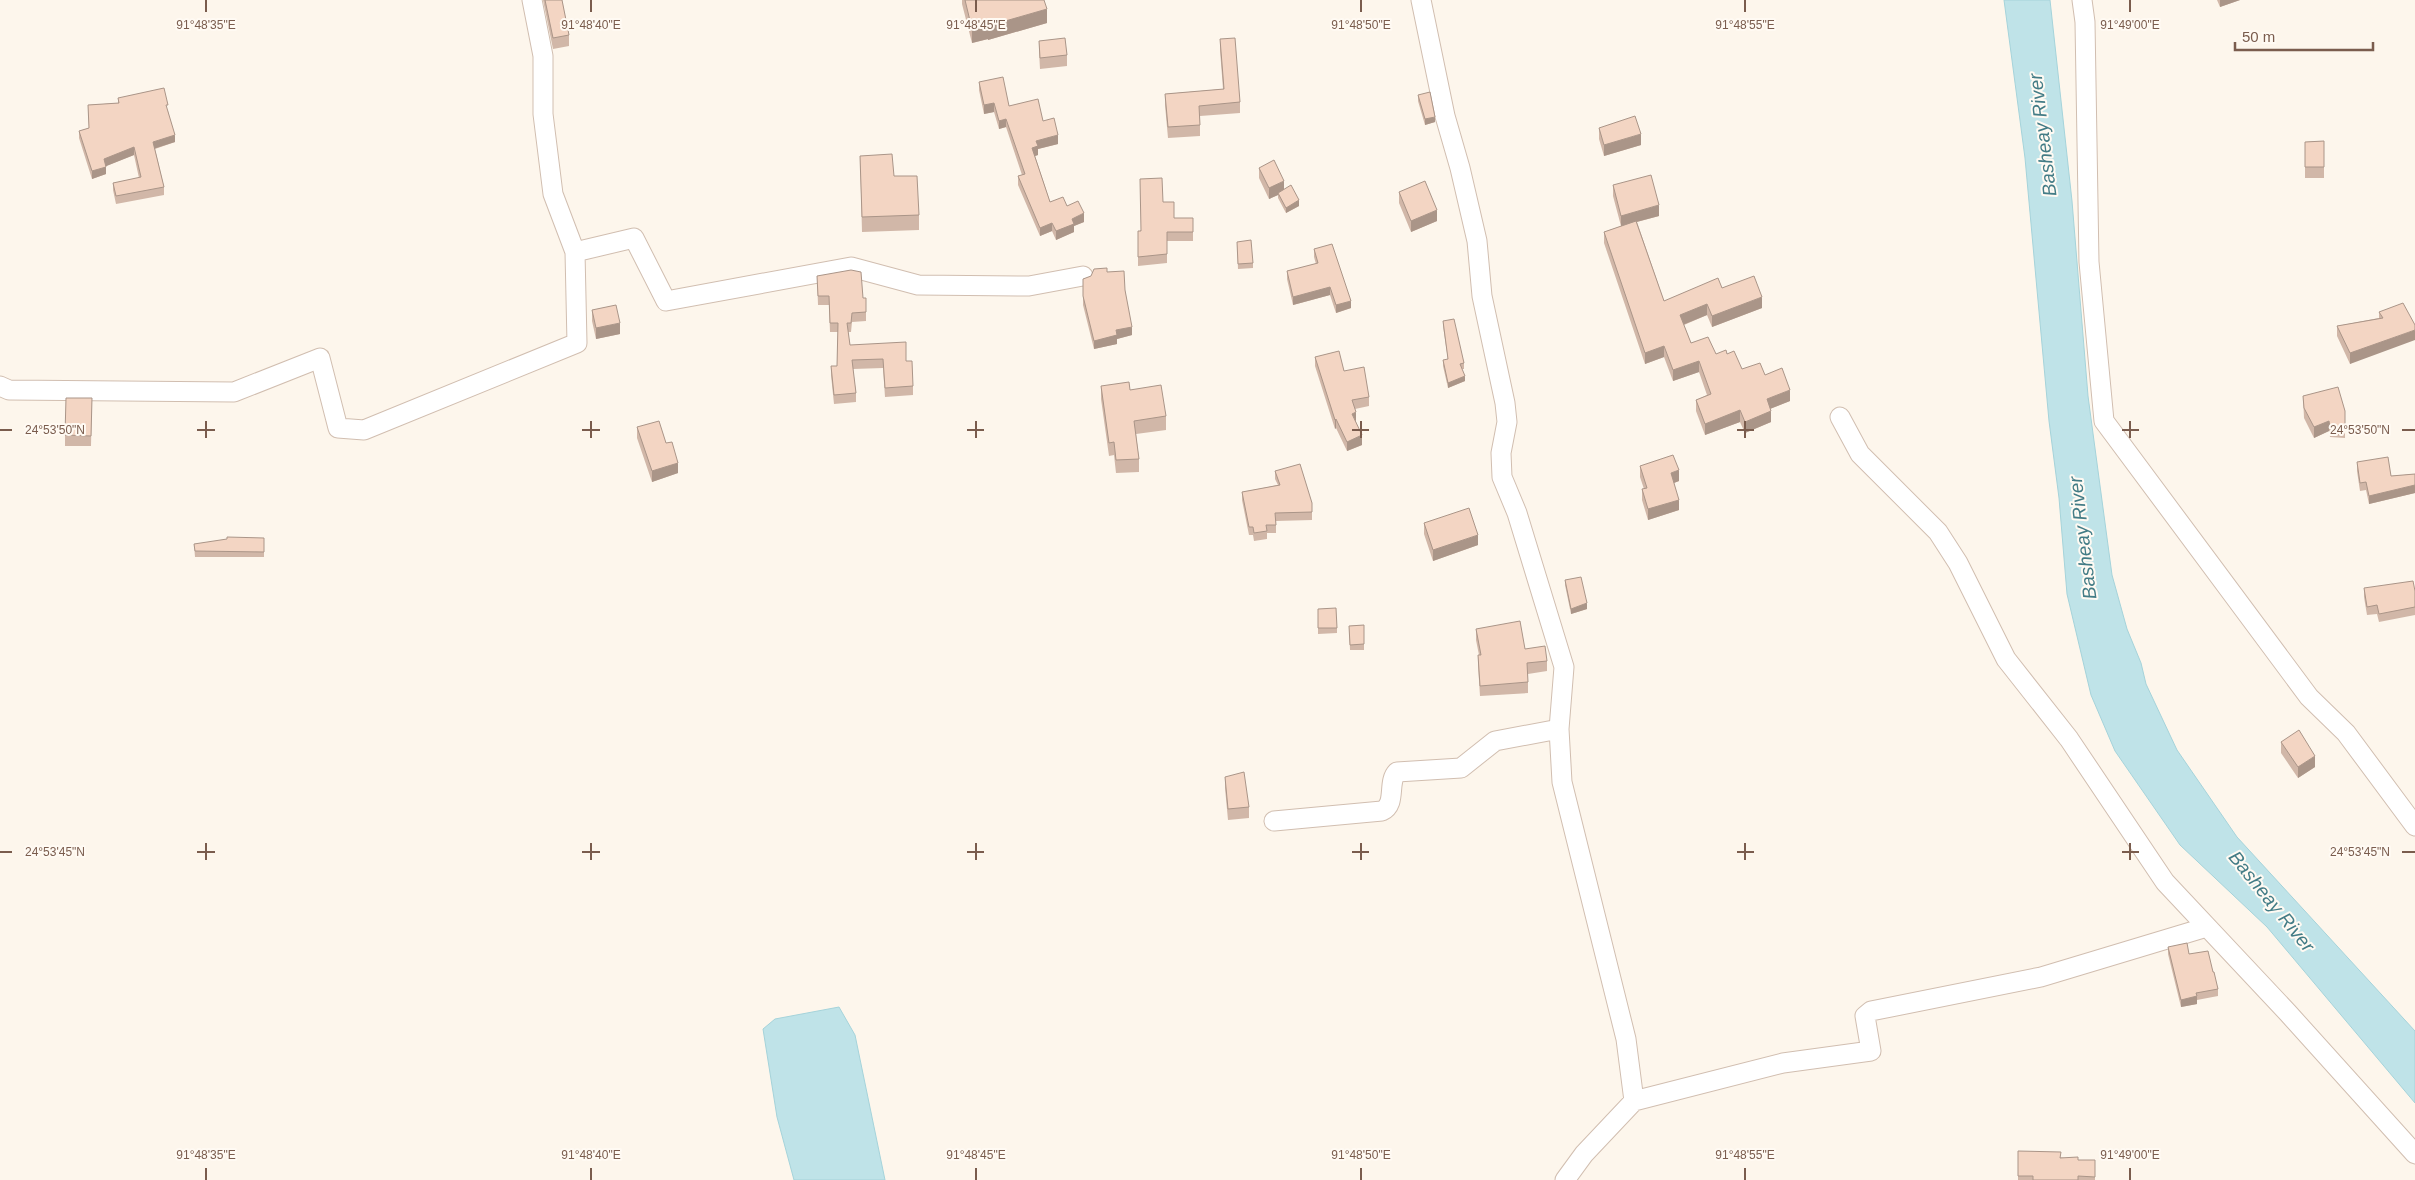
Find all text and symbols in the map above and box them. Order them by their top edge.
text: 91°48'35"E [176,18,236,32]
text: 91°48'40"E [561,18,621,32]
text: 91°48'45"E [946,18,1006,32]
text: 91°48'50"E [1331,18,1391,32]
text: 91°48'55"E [1715,18,1775,32]
text: 91°49'00"E [2100,18,2160,32]
scale bar [2235,20,2372,52]
text: 50 m [2242,28,2275,45]
water label: Basheay River [2024,72,2060,198]
text: 24°53'50"N [25,423,85,437]
text: 24°53'50"N [2330,423,2390,437]
water label: Basheay River [2064,475,2100,601]
text: 24°53'45"N [25,845,85,859]
text: 24°53'45"N [2330,845,2390,859]
water label: Basheay River [2225,847,2319,956]
text: 91°48'35"E [176,1148,236,1162]
text: 91°48'40"E [561,1148,621,1162]
text: 91°48'45"E [946,1148,1006,1162]
text: 91°48'50"E [1331,1148,1391,1162]
text: 91°48'55"E [1715,1148,1775,1162]
text: 91°49'00"E [2100,1148,2160,1162]

